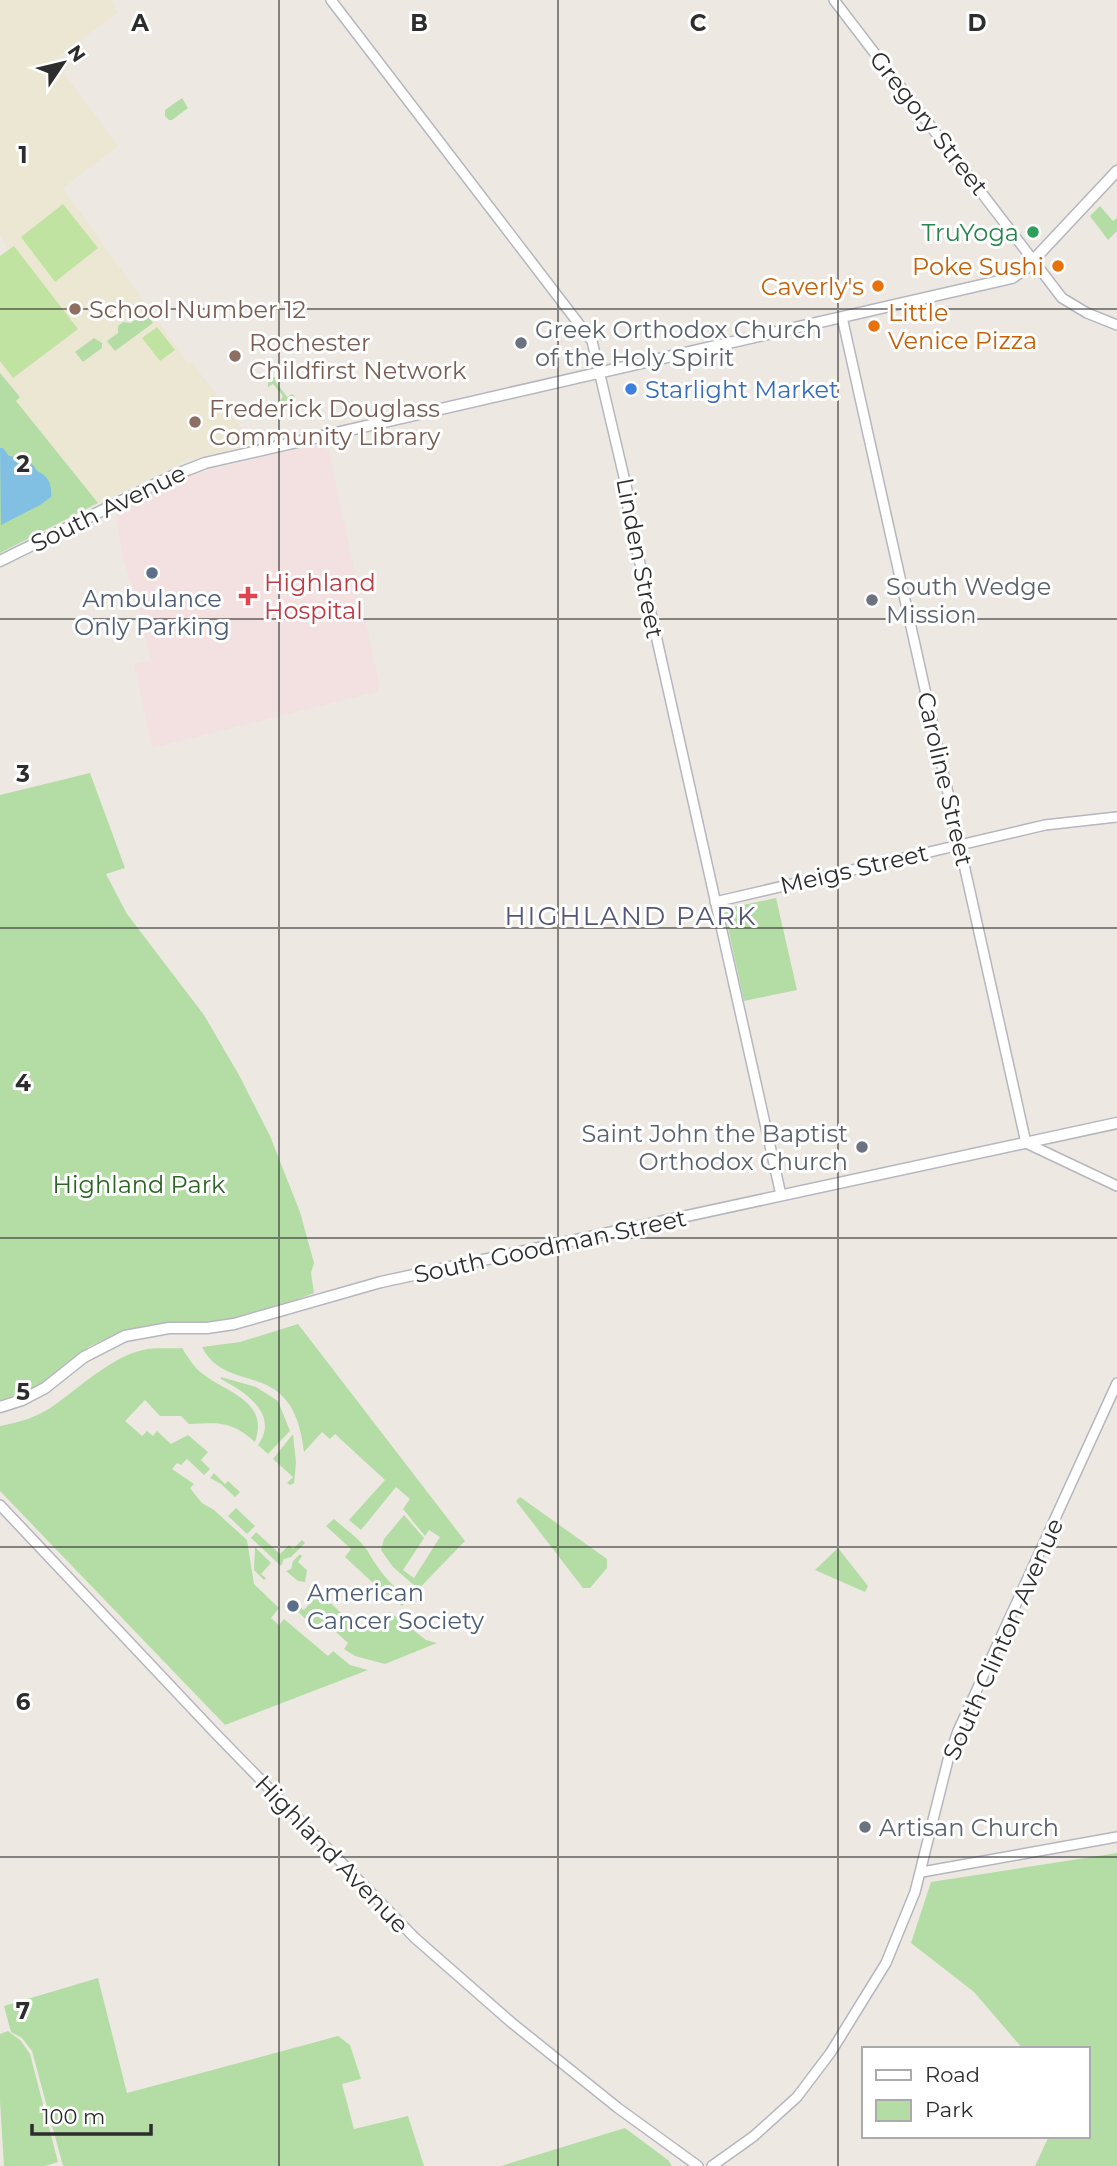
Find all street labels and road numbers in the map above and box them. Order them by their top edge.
street label: Gregory Street [864,45,995,201]
street label: South Avenue [26,458,190,558]
street label: Linden Street [610,475,670,641]
street label: Caroline Street [911,689,979,869]
street label: Meigs Street [777,838,931,900]
street label: South Goodman Street [411,1203,689,1289]
street label: South Clinton Avenue [937,1514,1069,1764]
street label: Highland Avenue [249,1769,415,1939]

